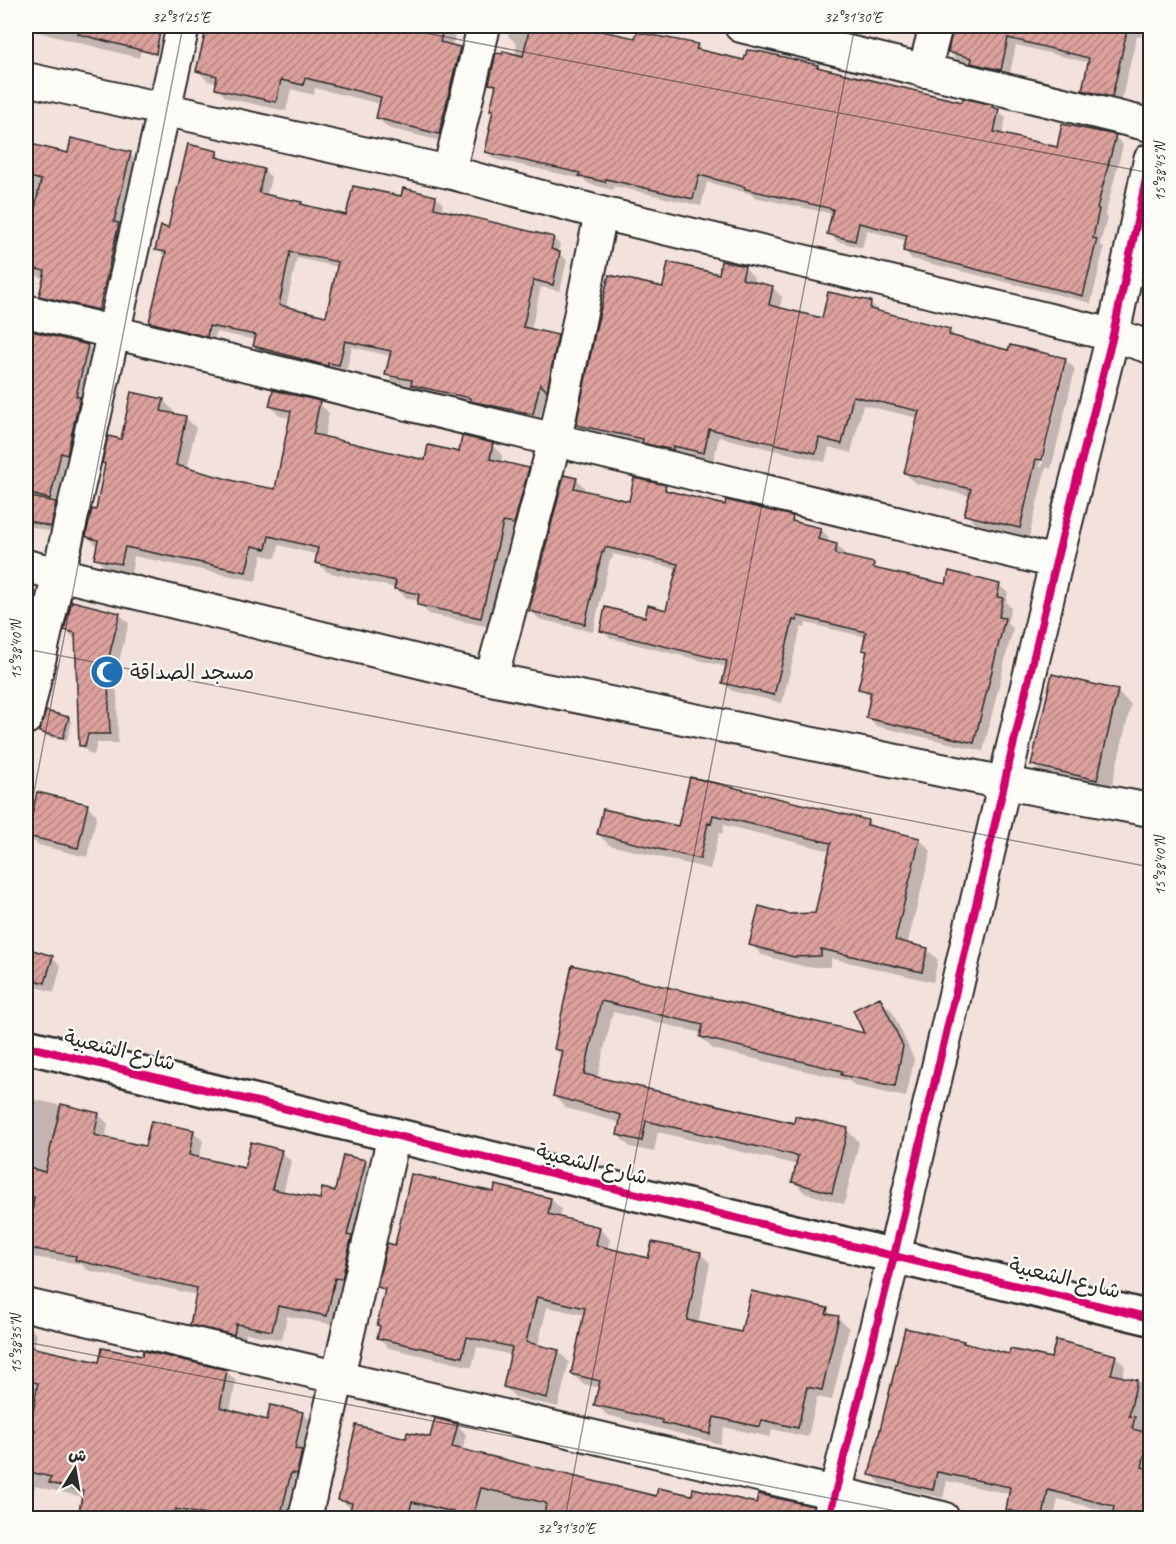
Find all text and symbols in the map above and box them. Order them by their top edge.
text: 32°31'25"E [152,8,212,27]
text: 32°31'30"E [824,8,884,27]
text: 15°38'45"N [1151,139,1170,202]
text: 15°38'40"N [7,617,26,680]
mosque icon: مسجد الصداقة [89,654,125,690]
place label: مسجد الصداقة [130,659,254,685]
text: 15°38'40"N [1151,833,1170,896]
street label: شارع الشعبية [61,1024,178,1078]
street label: شارع الشعبية [533,1138,650,1192]
street label: شارع الشعبية [1006,1252,1123,1306]
text: 15°38'35"N [7,1311,26,1374]
north arrow [45,1439,105,1499]
text: ش [67,1444,88,1467]
text: 32°31'30"E [537,1519,597,1538]

